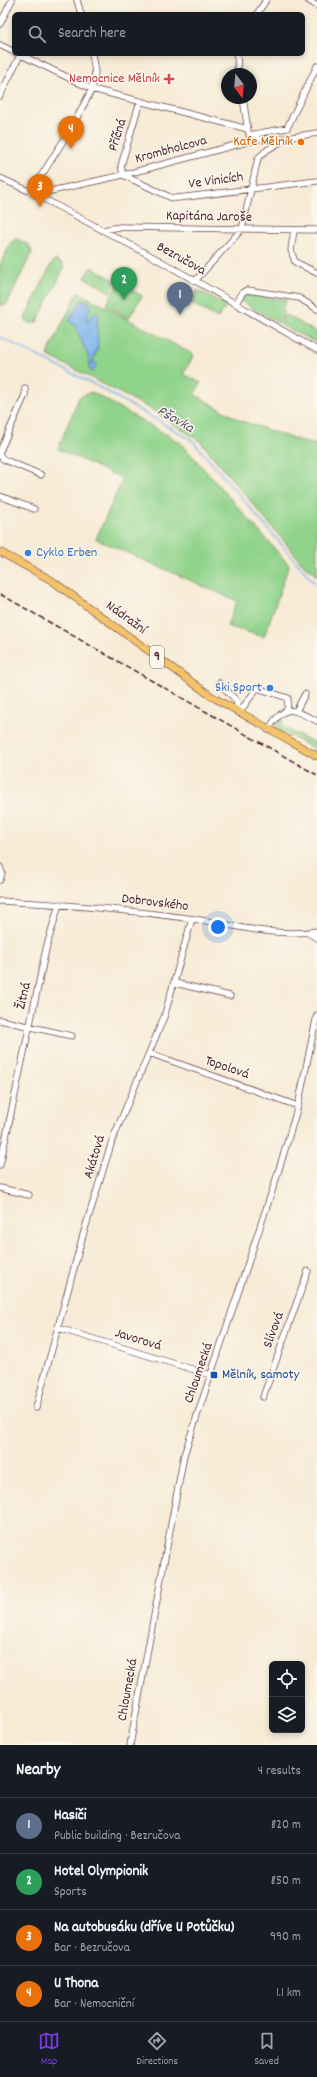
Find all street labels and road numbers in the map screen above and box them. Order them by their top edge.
street label: Příčná [104,116,132,154]
street label: Krombholcova [133,131,210,169]
street label: Ve Vinicích [188,167,244,195]
street label: Kapitána Jaroše [166,206,252,228]
street label: Bezručova [153,237,210,281]
street label: Nádražní [101,596,152,640]
road number: 9 [150,646,164,668]
street label: Dobrovského [120,889,190,917]
street label: Žitná [11,980,37,1012]
street label: Topolová [202,1051,252,1085]
street label: Akátová [79,1133,111,1181]
street label: Slívová [258,1309,290,1351]
street label: Javorová [112,1323,164,1357]
street label: Chloumecká [179,1340,219,1406]
street label: Chloumecká [113,1657,143,1723]

